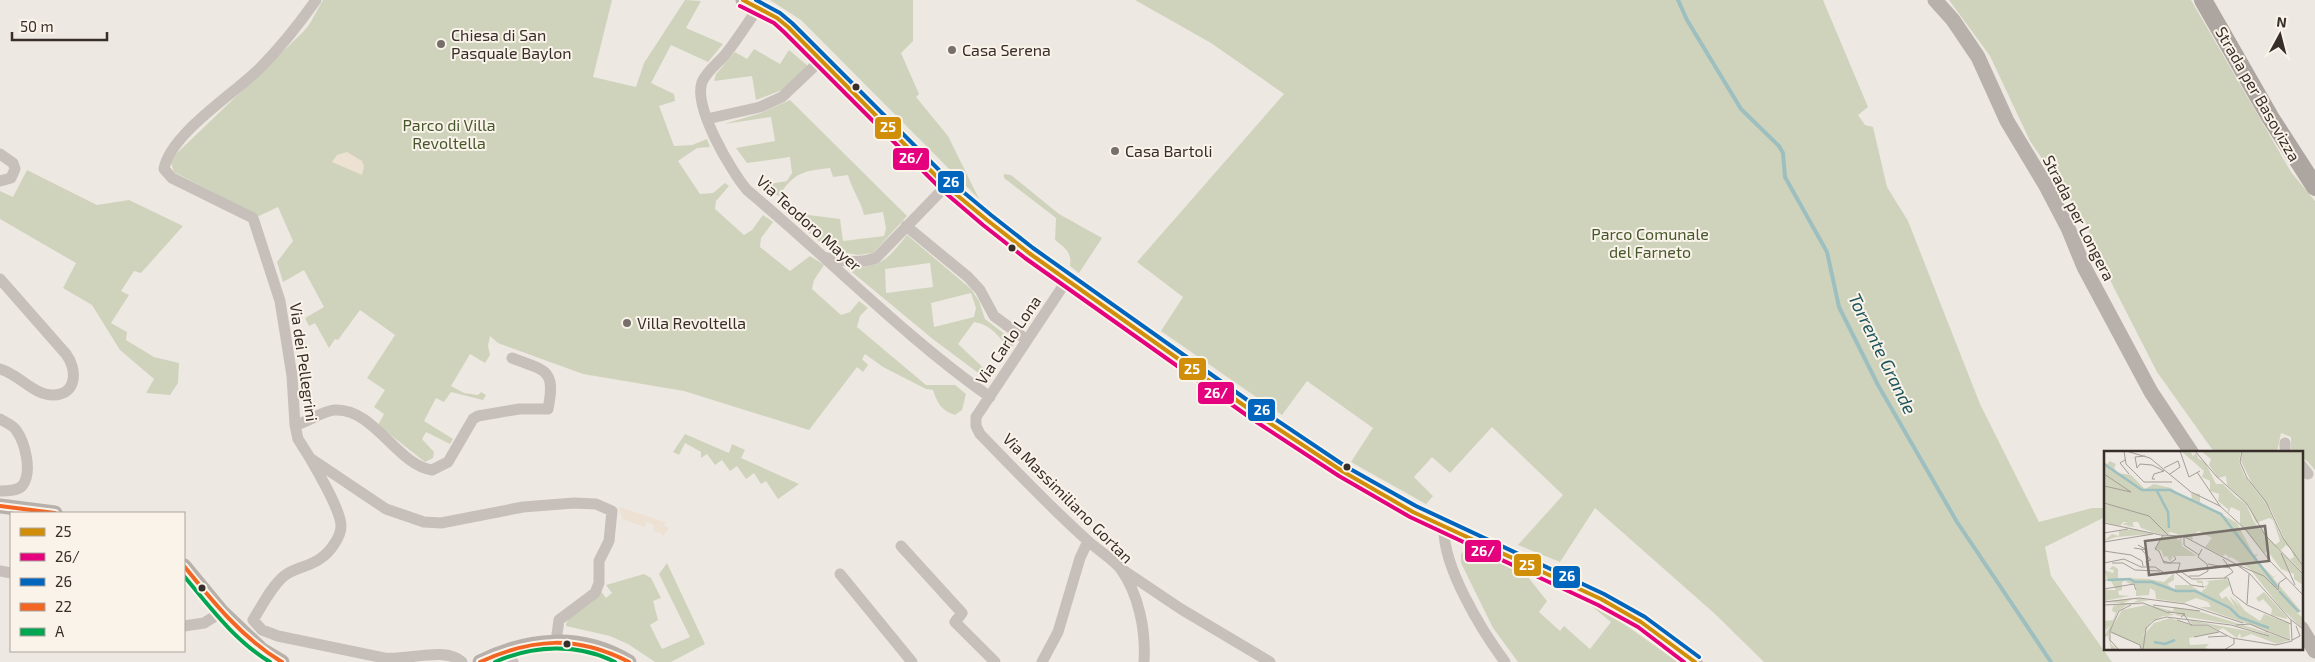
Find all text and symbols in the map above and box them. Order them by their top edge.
scale bar [12,10,108,42]
north arrow [2255,10,2305,60]
text: N [2276,13,2288,31]
text: 50 m [20,17,54,35]
street label: Strada per Basovizza [2212,23,2305,165]
place label: Chiesa di San Pasquale Baylon [451,25,572,62]
marker: Chiesa di San Pasquale Baylon [435,38,447,50]
place label: Casa Serena [962,40,1051,59]
marker: Casa Serena [946,44,958,56]
unlabelled marker [851,82,861,92]
park label: Parco di Villa Revoltella [402,115,496,152]
line badge: 25 [874,116,902,140]
text: 25 [880,118,896,135]
place label: Casa Bartoli [1125,141,1212,160]
marker: Casa Bartoli [1109,145,1121,157]
line badge: 26/ [892,147,930,171]
text: 26/ [899,149,923,166]
street label: Strada per Longera [2040,152,2119,284]
line badge: 26 [937,170,965,194]
street label: Via Teodoro Mayer [753,171,866,275]
text: 26 [943,173,959,190]
park label: Parco Comunale del Farneto [1591,224,1709,261]
unlabelled marker [1007,243,1017,253]
water label: Torrente Grande [1844,289,1922,418]
street label: Via Carlo Lona [971,292,1044,388]
street label: Via dei Pellegrini [287,301,322,423]
place label: Villa Revoltella [637,313,746,332]
marker: Villa Revoltella [621,317,633,329]
line badge: 25 [1178,357,1207,381]
text: 25 [1184,360,1200,377]
line badge: 26/ [1197,381,1235,405]
text: 26/ [1204,384,1228,401]
line badge: 26 [1247,398,1276,422]
text: 26 [1254,401,1270,418]
street label: Via Massimiliano Gortan [999,429,1137,567]
inset map [2104,451,2302,650]
unlabelled marker [1342,462,1352,472]
legend [10,512,185,652]
text: 25 [55,522,71,540]
line badge: 26/ [1464,539,1502,563]
text: 26/ [1471,542,1495,559]
text: 26/ [55,547,80,565]
line badge: 25 [1513,553,1542,577]
text: 25 [1519,556,1535,573]
line badge: 26 [1552,565,1581,589]
text: 26 [1559,567,1575,584]
text: 26 [55,572,72,590]
unlabelled marker [197,583,207,593]
text: 22 [55,597,72,615]
text: A [55,622,65,640]
unlabelled marker [562,639,572,649]

